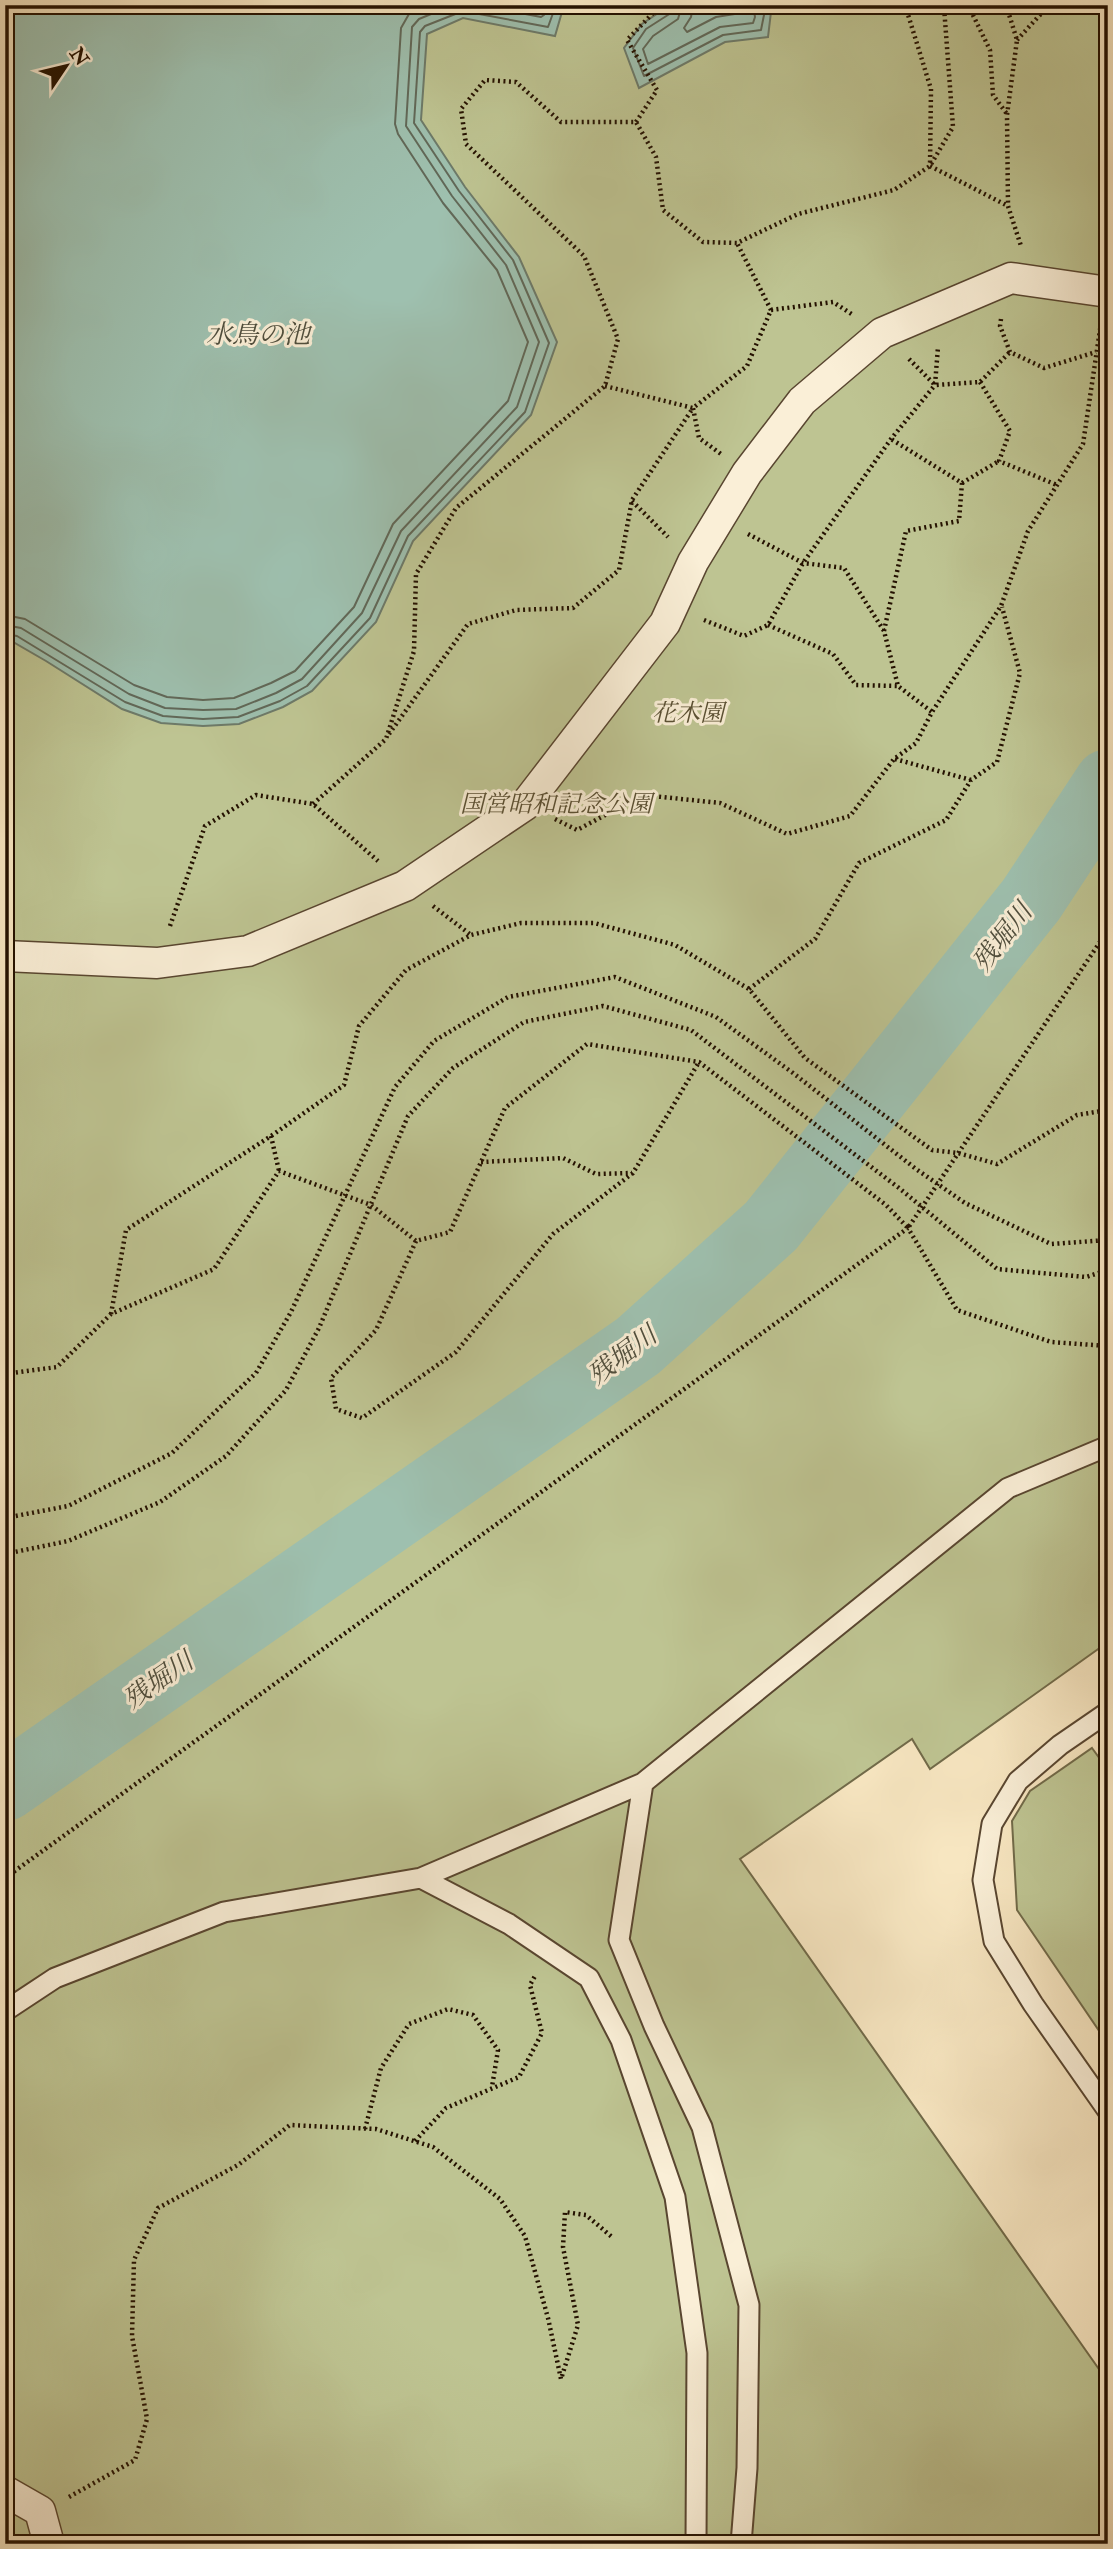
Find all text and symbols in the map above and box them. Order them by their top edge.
north arrow [32,32,102,102]
text: N [64,42,94,71]
water label: 水鳥の池 [206,319,313,351]
park label: 花木園 [652,698,728,729]
park label: 国営昭和記念公園 [460,789,656,820]
water label: 残堀川 [966,895,1041,978]
water label: 残堀川 [582,1318,666,1392]
water label: 残堀川 [117,1644,202,1716]

